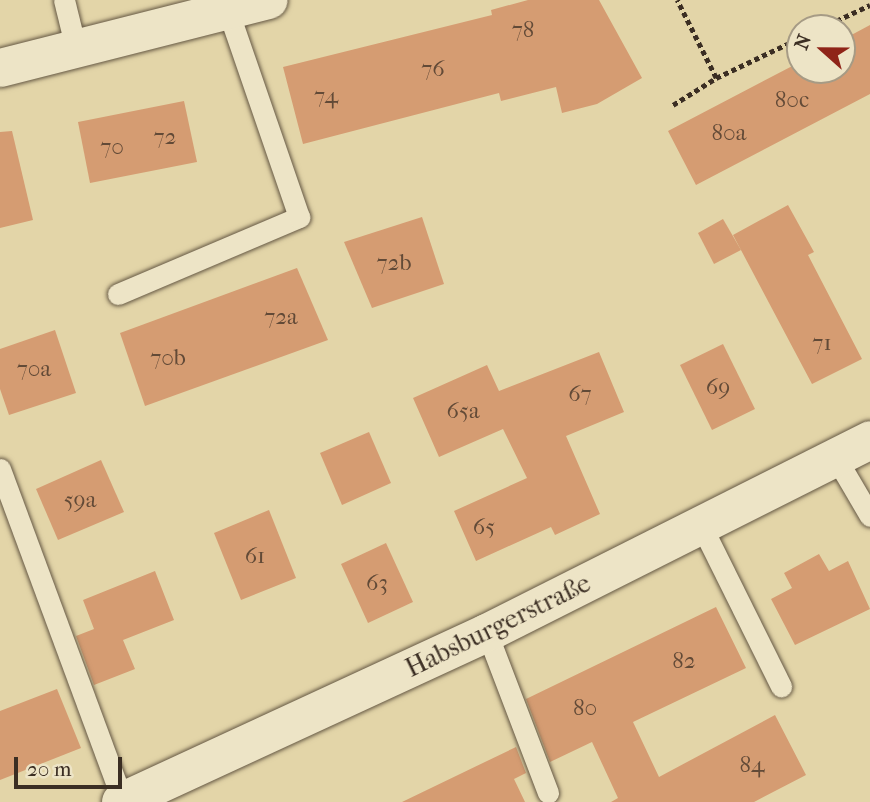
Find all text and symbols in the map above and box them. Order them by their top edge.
north arrow [786,14,856,84]
house number: 78 [512,16,534,44]
text: N [790,32,816,53]
house number: 76 [421,55,445,83]
house number: 74 [314,82,338,110]
house number: 80c [775,86,809,114]
house number: 80a [712,119,746,147]
house number: 72 [154,123,176,151]
house number: 70 [100,133,124,161]
house number: 72b [377,249,411,277]
house number: 72a [264,303,298,331]
house number: 71 [812,329,832,357]
house number: 70b [150,344,186,372]
house number: 70a [17,355,51,383]
house number: 69 [706,373,730,401]
house number: 67 [568,380,592,408]
house number: 65a [446,397,480,425]
house number: 59a [64,486,96,514]
house number: 65 [473,513,495,541]
house number: 61 [245,542,265,570]
street label: Habsburgerstraße [400,568,596,684]
house number: 63 [366,569,388,597]
house number: 82 [672,647,696,675]
house number: 80 [573,694,597,722]
scale bar [18,742,126,786]
house number: 84 [739,751,765,779]
text: 20 m [27,757,71,781]

